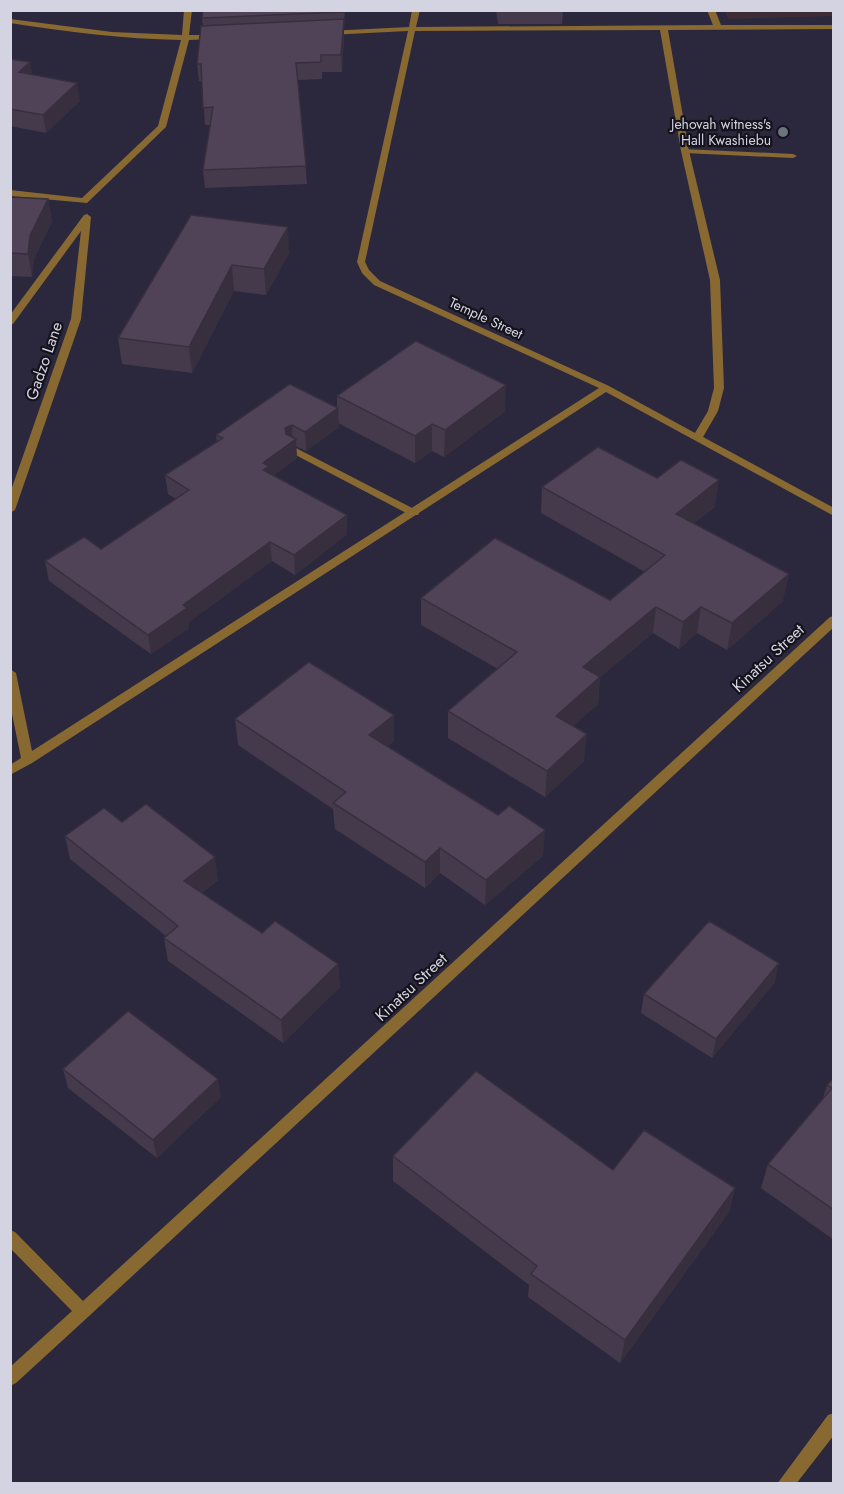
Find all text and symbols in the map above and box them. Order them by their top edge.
place label: Jehovah witness's Hall Kwashiebu [669,114,771,150]
marker: Jehovah witness's Hall Kwashiebu [776,125,790,139]
street label: Temple Street [446,292,527,344]
street label: Gadzo Lane [20,319,68,403]
street label: Kinatsu Street [727,618,809,697]
street label: Kinatsu Street [370,947,452,1026]

